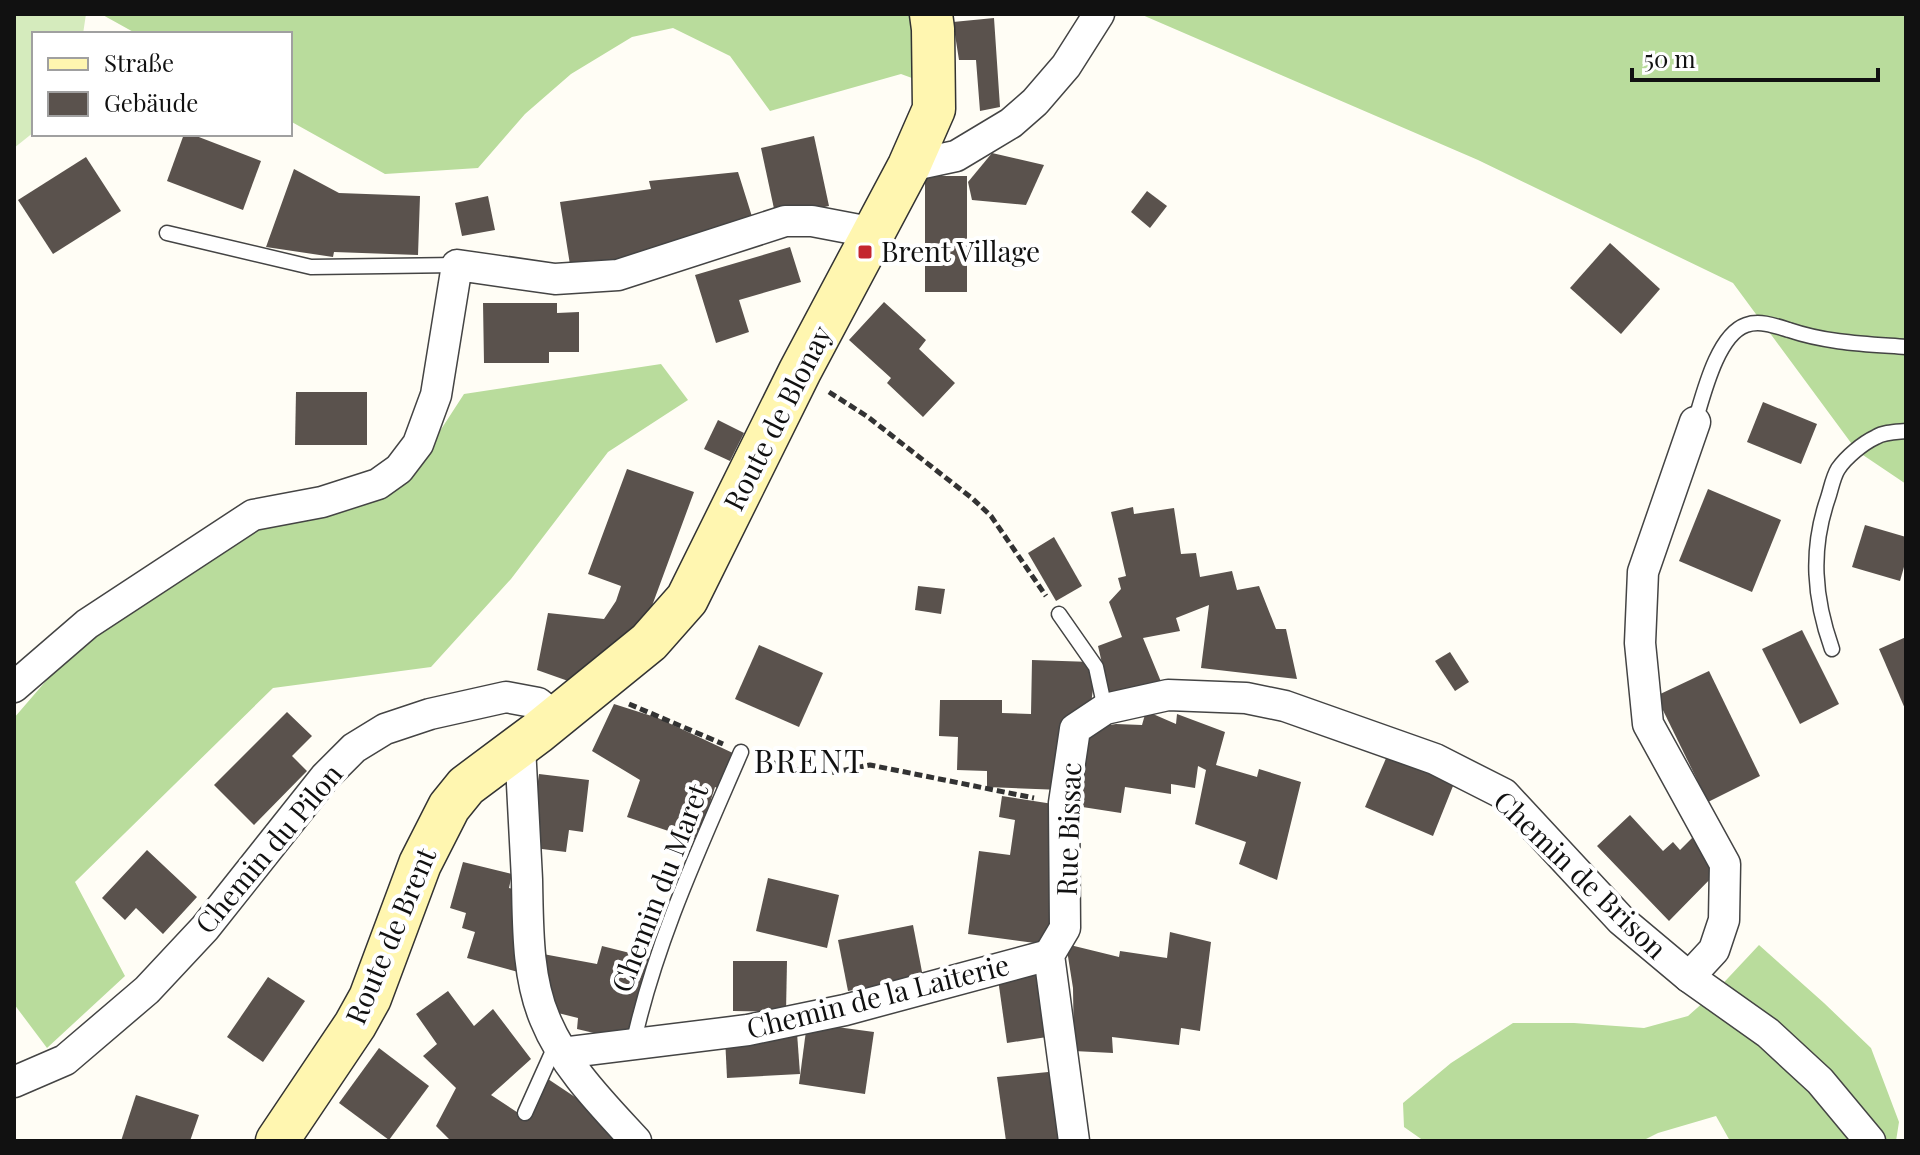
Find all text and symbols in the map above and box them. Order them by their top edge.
legend [32,32,292,136]
scale bar [1632,32,1878,82]
text: 50 m [1644,42,1696,74]
text: Straße [104,46,174,78]
text: Gebäude [104,86,199,118]
place label: Brent Village [881,232,1040,269]
marker: Brent Village [856,243,874,261]
street label: Route de Blonay [714,318,839,516]
district label: BRENT [754,738,866,781]
street label: Chemin du Pilon [186,755,350,941]
street label: Rue Bissac [1047,762,1088,896]
street label: Chemin du Maret [602,777,716,997]
street label: Chemin de Brison [1487,782,1676,966]
street label: Route de Brent [336,841,444,1029]
street label: Chemin de la Laiterie [742,945,1013,1046]

